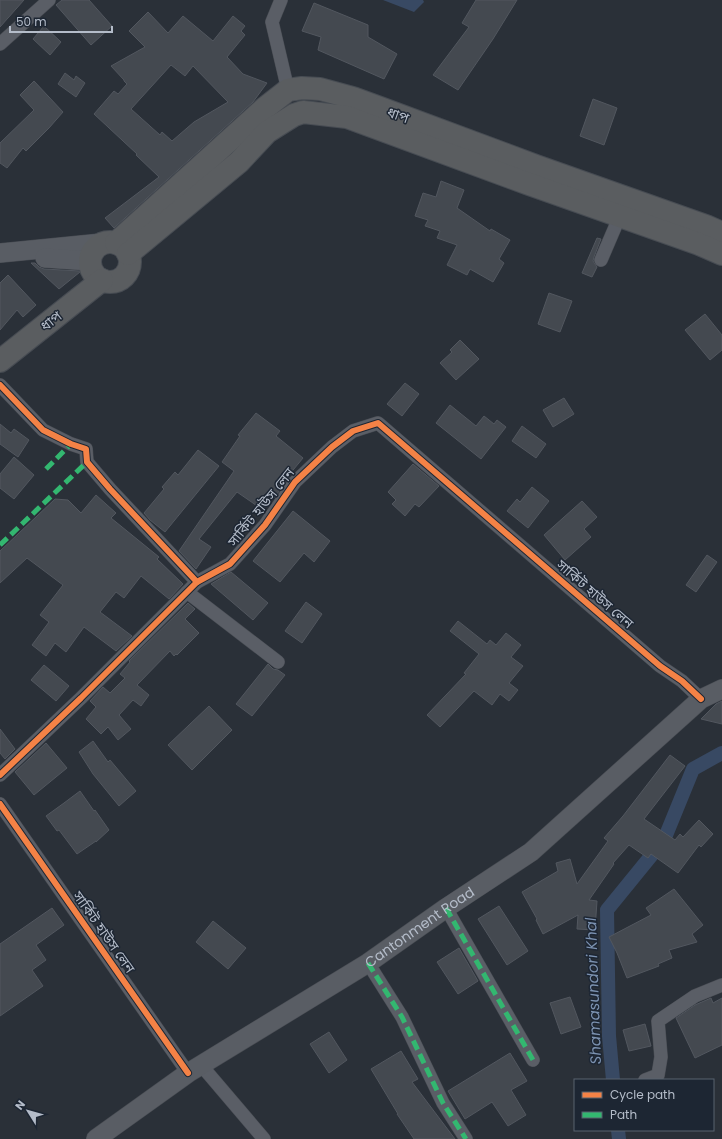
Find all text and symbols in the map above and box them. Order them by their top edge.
scale bar [10,8,112,34]
text: 50 m [16,13,47,30]
street label: ধাপ [384,102,413,129]
street label: ধাপ [36,306,67,336]
street label: সার্কিট হাউস লেন [222,463,299,551]
street label: সার্কিট হাউস লেন [551,554,638,633]
street label: Cantonment Road [361,882,478,972]
street label: সার্কিট হাউস লেন [68,886,140,978]
water label: Shamasundori Khal [580,917,606,1065]
legend [574,1079,714,1131]
text: Cycle path [610,1086,675,1103]
north arrow [8,1091,48,1131]
text: N [11,1097,29,1113]
text: Path [610,1106,637,1123]

